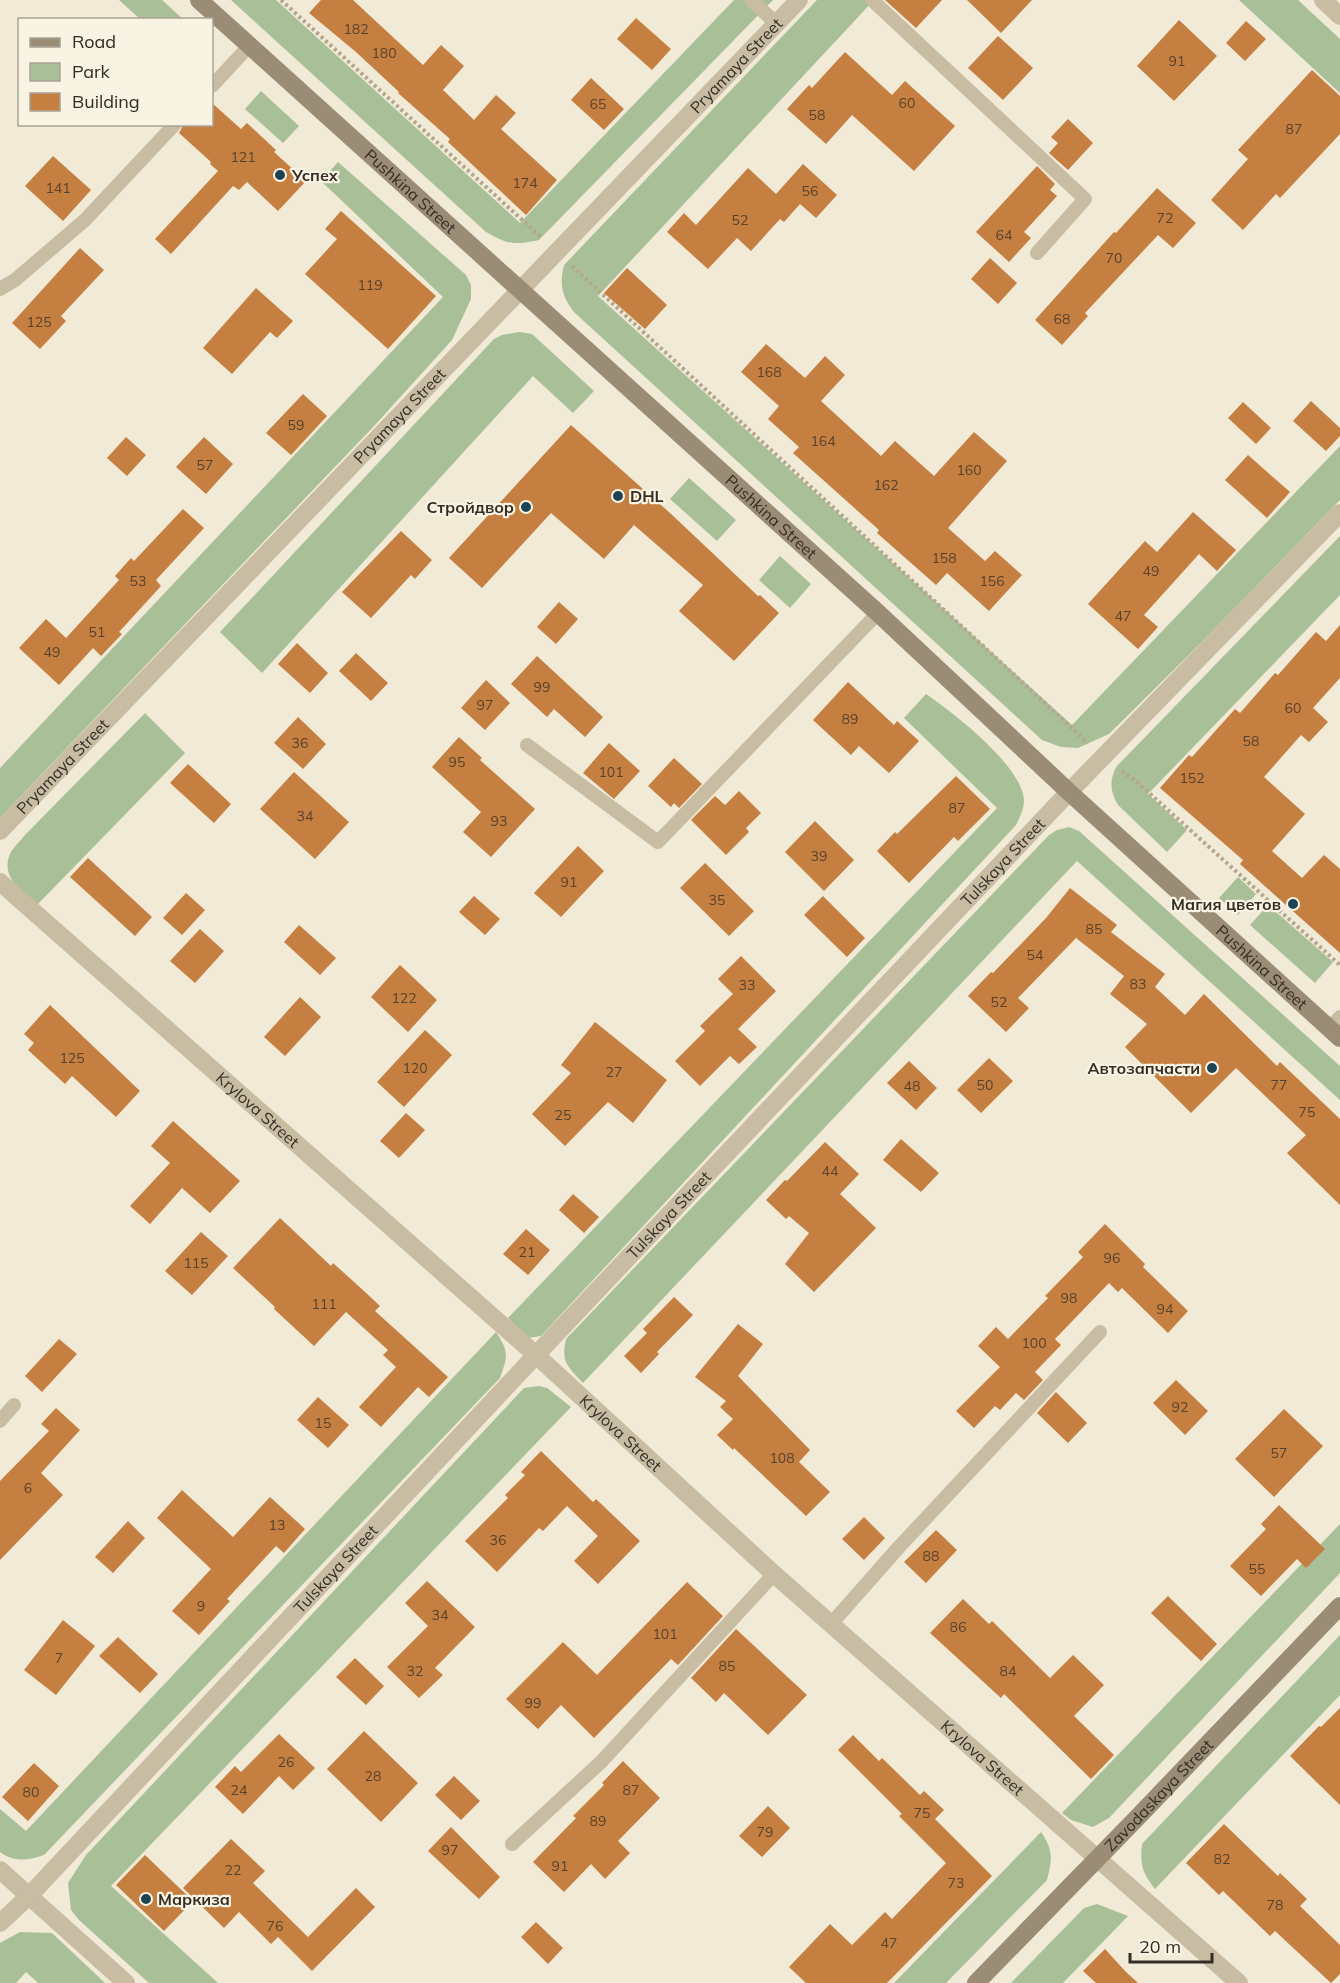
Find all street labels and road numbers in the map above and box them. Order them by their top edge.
street label: Pryamaya Street [686,13,787,117]
street label: Pushkina Street [361,145,461,238]
street label: Pryamaya Street [349,364,450,468]
street label: Pushkina Street [721,470,821,563]
street label: Pryamaya Street [12,714,113,818]
street label: Tulskaya Street [956,814,1049,910]
street label: Pushkina Street [1212,921,1312,1014]
street label: Krylova Street [212,1068,304,1152]
street label: Tulskaya Street [622,1166,715,1263]
street label: Krylova Street [576,1390,666,1476]
street label: Tulskaya Street [289,1520,382,1617]
street label: Krylova Street [937,1715,1029,1800]
street label: Zavodaskaya Street [1100,1735,1217,1855]

